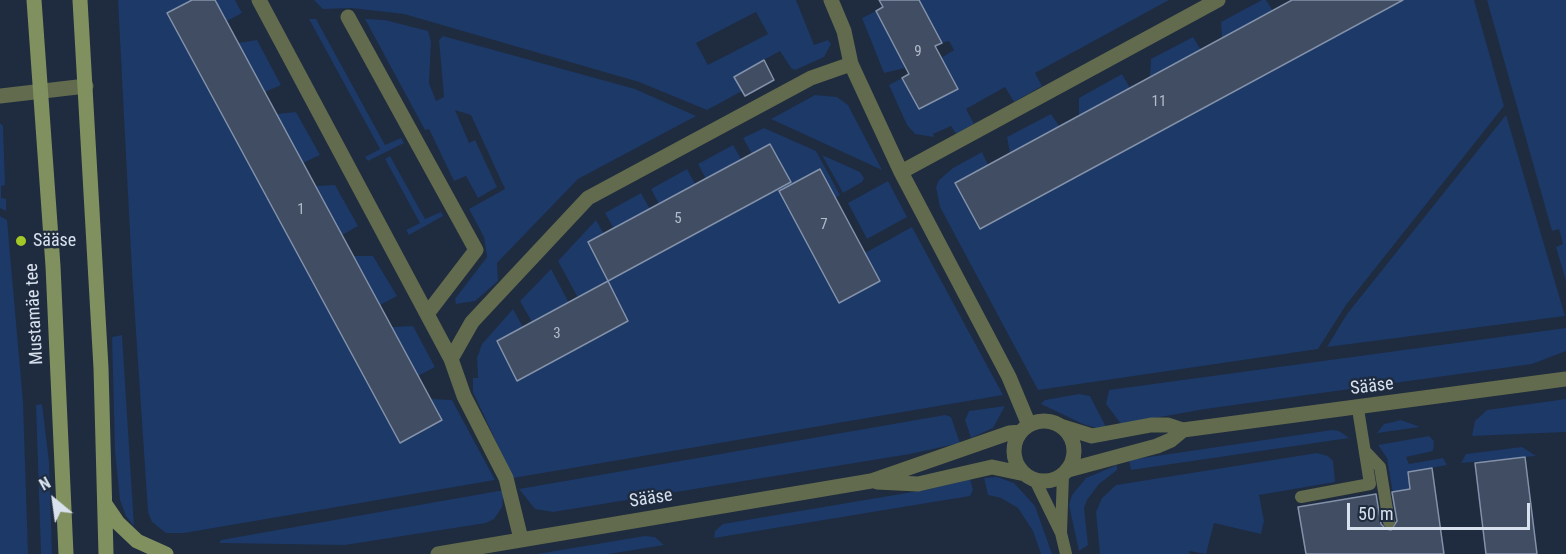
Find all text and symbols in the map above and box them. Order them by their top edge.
house number: 9 [914,43,922,61]
house number: 11 [1152,93,1166,111]
house number: 1 [297,201,305,219]
house number: 5 [674,210,682,228]
house number: 7 [820,216,828,234]
place label: Sääse [33,230,76,252]
marker: Sääse [14,234,28,248]
street label: Mustamäe tee [22,263,48,365]
house number: 3 [553,325,561,343]
street label: Sääse [1349,374,1395,400]
north arrow [24,470,84,530]
text: N [36,473,54,495]
street label: Sääse [628,485,674,513]
scale bar [1350,491,1533,529]
text: 50 m [1358,503,1393,524]

